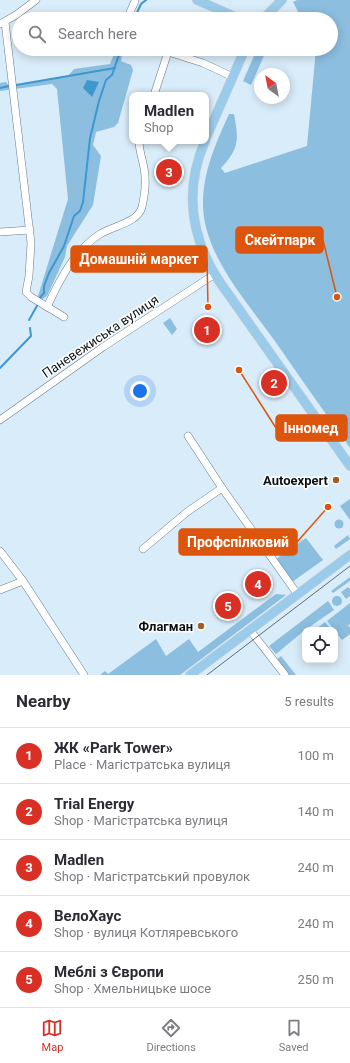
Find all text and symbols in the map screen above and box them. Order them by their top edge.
search box [12,12,338,56]
icon: search [26,23,48,45]
text: Search here [58,25,137,43]
north arrow [254,68,290,104]
popup [129,92,209,144]
text: Madlen [144,102,194,120]
text: Shop [144,120,174,135]
pin: 3 [156,157,182,187]
callout: Скейтпарк [236,227,323,253]
text: Скейтпарк [245,232,315,248]
callout: Домашній маркет [71,246,207,272]
text: Домашній маркет [79,251,199,267]
street label: Паневежиська вулиця [39,292,161,381]
pin: 1 [194,315,220,345]
pin: 2 [261,368,287,398]
your location [130,381,150,401]
callout: Інномед [276,415,347,441]
text: Інномед [284,420,339,436]
place label: Autoexpert [263,473,329,488]
marker: Autoexpert [331,475,341,485]
callout: Профспілковий [179,529,297,555]
text: Профспілковий [187,534,289,550]
pin: 4 [245,569,271,599]
pin: 5 [215,591,241,621]
place label: Флагман [138,619,193,634]
marker: Флагман [196,621,206,631]
map controls [302,627,338,663]
button: locate [302,627,338,663]
text: Nearby [16,691,71,711]
text: 5 results [284,694,334,709]
text: ЖК «Park Tower» [54,739,173,757]
text: 1 [25,748,33,763]
text: 100 m [297,748,334,763]
text: Place · Магістратська вулиця [54,757,230,772]
text: Trial Energy [54,795,134,813]
text: 2 [25,804,33,819]
text: 140 m [297,804,334,819]
text: Shop · Магістратська вулиця [54,813,228,828]
text: Madlen [54,851,104,869]
text: 3 [25,860,33,875]
text: 240 m [297,860,334,875]
text: Shop · Магістратський провулок [54,869,250,884]
text: ВелоХаус [54,907,121,925]
text: 4 [25,916,33,931]
text: 240 m [297,916,334,931]
text: Shop · вулиця Котляревського [54,925,238,940]
text: Меблі з Європи [54,963,164,981]
text: 5 [25,972,33,987]
text: 250 m [297,972,334,987]
text: Shop · Хмельницьке шосе [54,981,211,996]
tab: Map [41,1017,63,1054]
tab: Directions [146,1017,196,1054]
tab: Saved [279,1017,309,1054]

